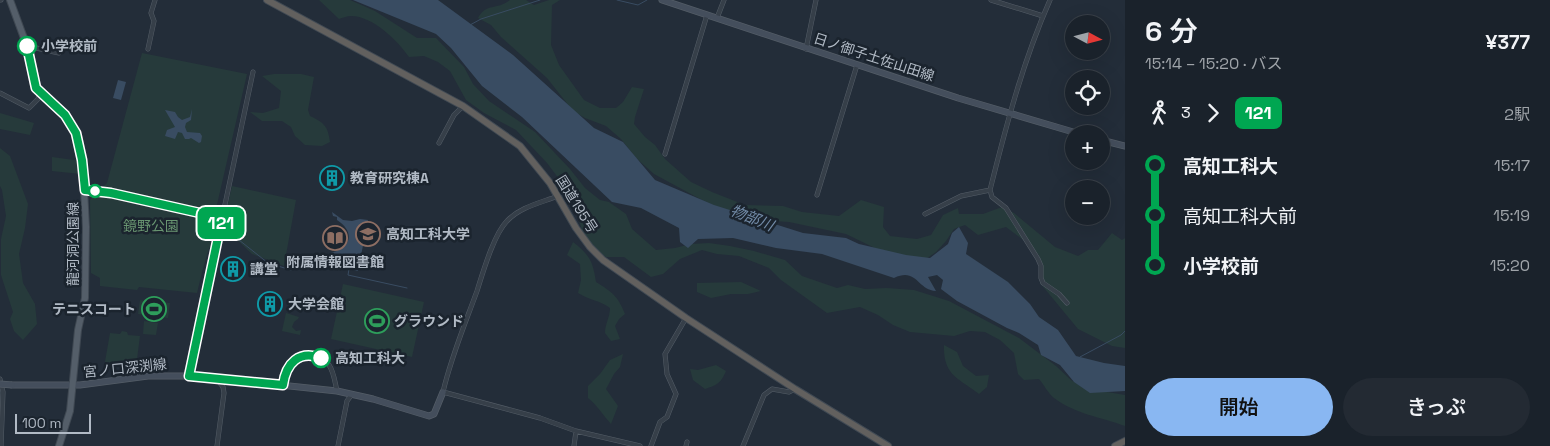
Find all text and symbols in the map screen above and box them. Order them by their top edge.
text: 6 分 [1145,13,1197,49]
north arrow [1065,15,1110,60]
map controls [1065,15,1110,225]
street label: 日ノ御子土佐山田線 [811,29,937,85]
text: ¥377 [1486,30,1530,55]
marker: 小学校前 [17,36,37,56]
place label: 小学校前 [41,37,97,55]
text: 15:14 – 15:20 · バス [1145,53,1282,74]
button: locate [1065,70,1110,115]
icon: walk [1145,99,1173,127]
icon: forward [1199,99,1227,127]
text: 121 [1245,101,1272,124]
text: 3 [1181,102,1191,123]
text: 2駅 [1504,104,1530,125]
button: + [1065,125,1110,170]
text: 高知工科大 [1183,154,1278,179]
text: 15:17 [1494,155,1530,176]
building icon: 教育研究棟A [319,165,345,191]
place label: 教育研究棟A [350,169,429,187]
street label: 国道195号 [552,172,602,236]
button: − [1065,180,1110,225]
unlabelled marker [88,184,102,198]
water label: 物部川 [728,200,778,236]
street label: 龍河洞公園線 [64,202,82,286]
text: 高知工科大前 [1183,204,1297,229]
text: 15:19 [1493,205,1530,226]
line badge: 121 [192,207,250,239]
text: 121 [208,211,234,234]
park label: 鏡野公園 [123,217,179,235]
school or university icon: 高知工科大学 [355,221,381,247]
library icon: 附属情報図書館 [322,225,348,251]
place label: 高知工科大学 [386,225,470,243]
place label: 附属情報図書館 [286,253,384,271]
text: 小学校前 [1183,254,1259,279]
text: 15:20 [1490,255,1530,276]
building icon: 講堂 [220,256,246,282]
place label: 講堂 [250,260,278,278]
building icon: 大学会館 [257,291,283,317]
place label: 大学会館 [288,295,344,313]
sports icon: テニスコート [141,296,167,322]
place label: テニスコート [52,300,136,318]
sports icon: グラウンド [364,308,390,334]
place label: グラウンド [394,312,464,330]
marker: 高知工科大 [311,348,331,368]
place label: 高知工科大 [335,349,405,367]
street label: 宮ノ口深渕線 [82,355,168,381]
button: 開始 [1145,378,1333,436]
button: きっぷ [1343,378,1530,436]
scale bar [15,411,91,434]
text: 100 m [22,414,61,432]

